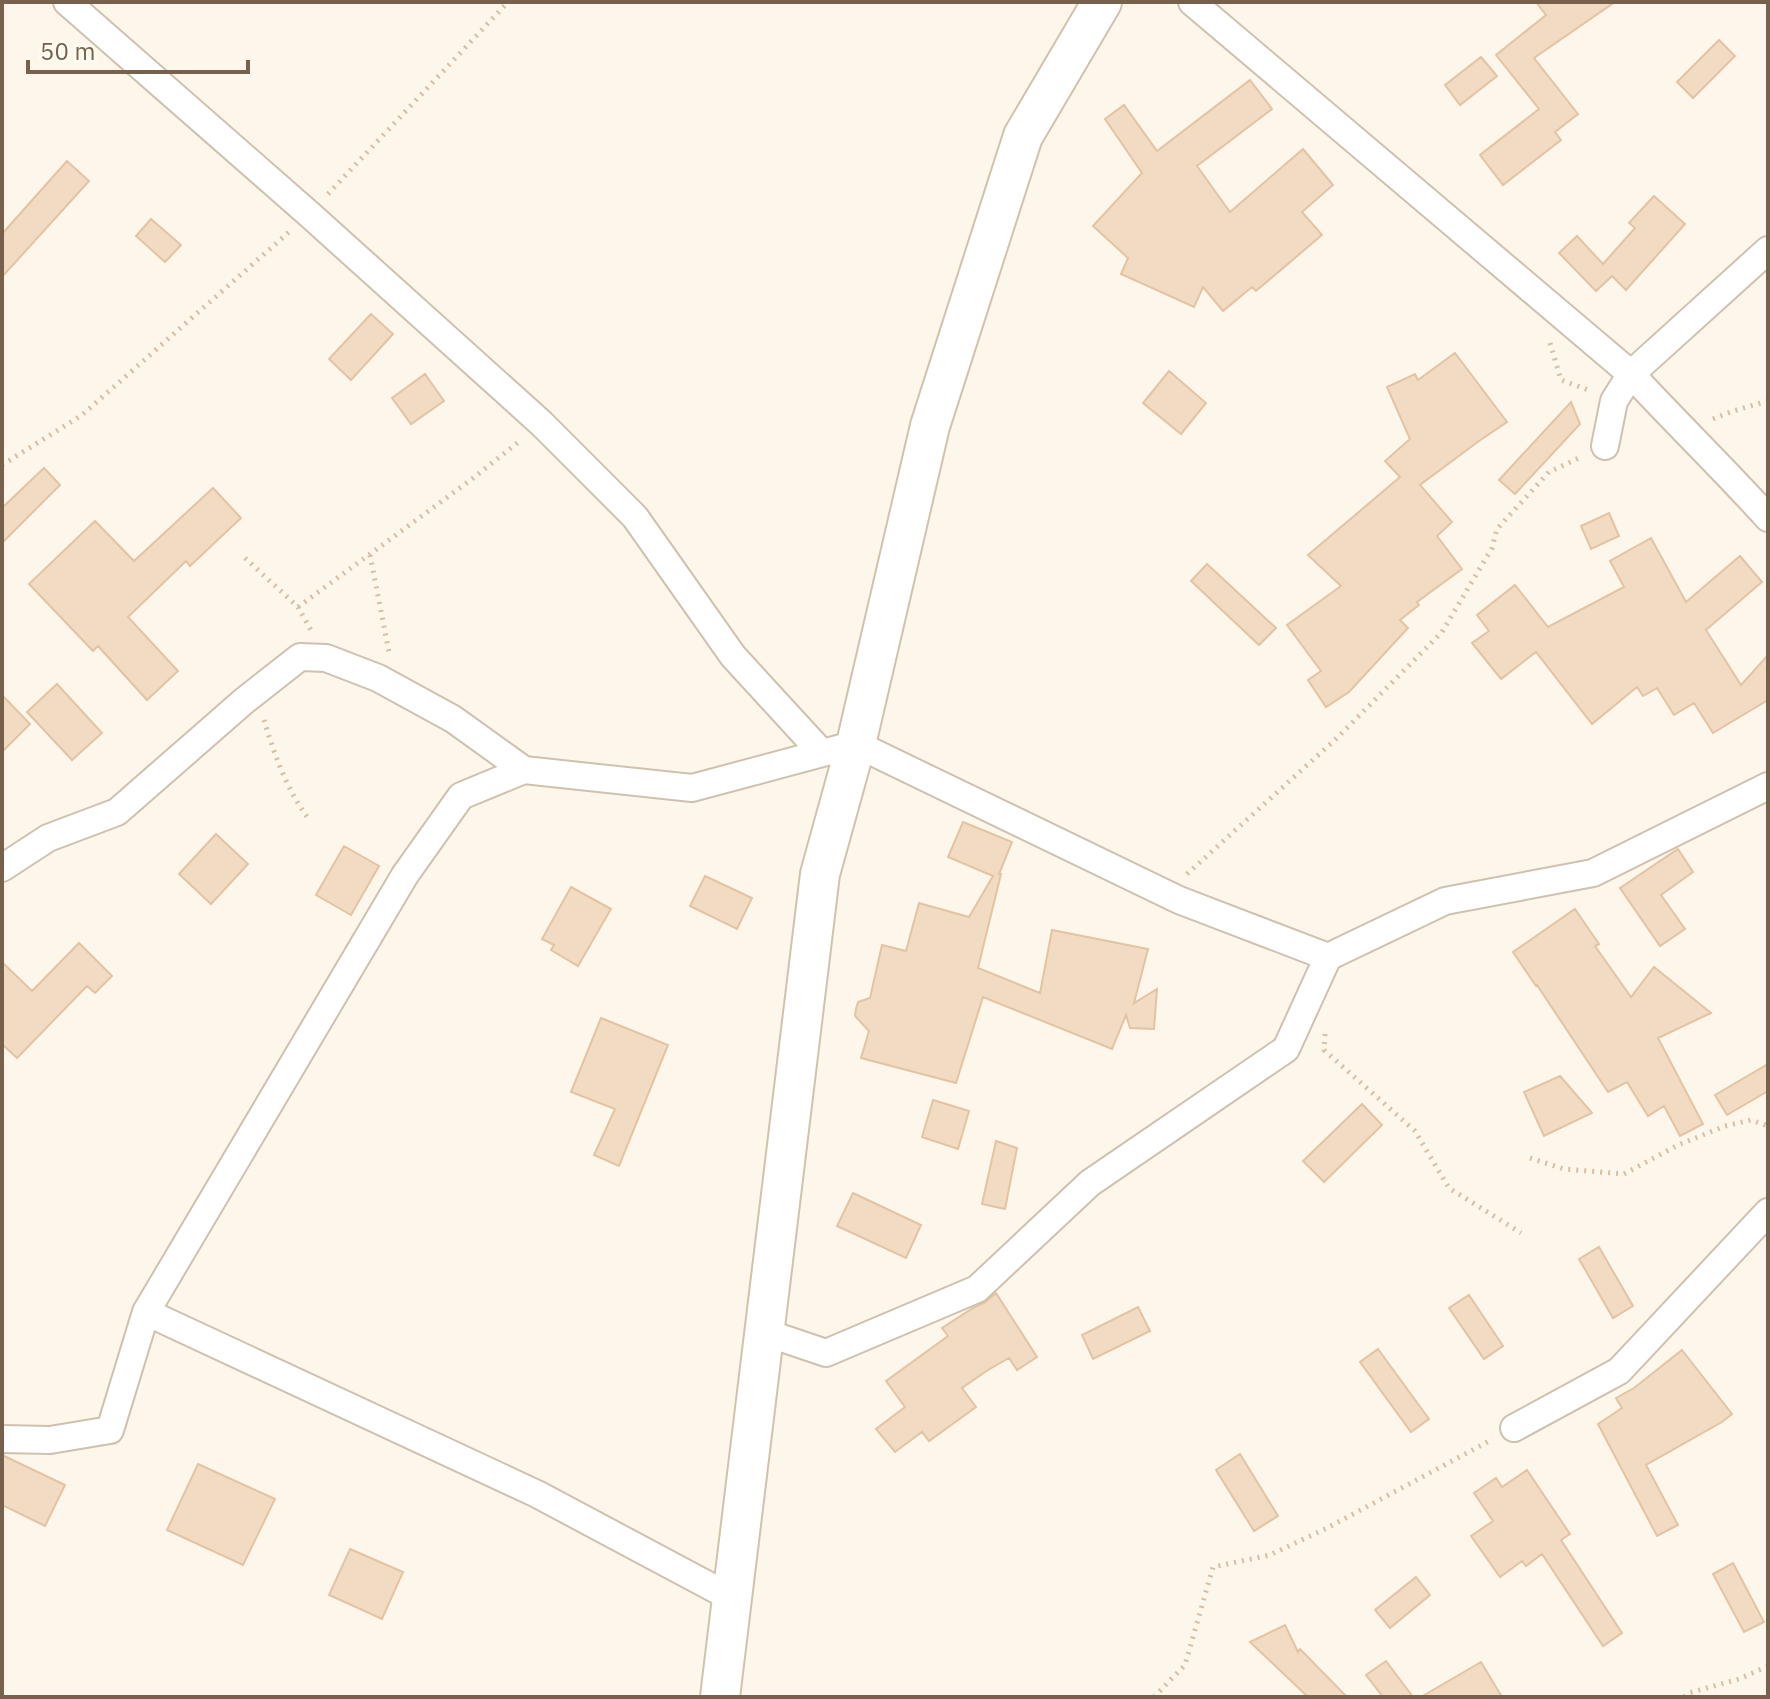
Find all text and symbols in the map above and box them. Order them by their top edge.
scale bar [28,24,248,74]
text: 50 m [40,35,95,67]

